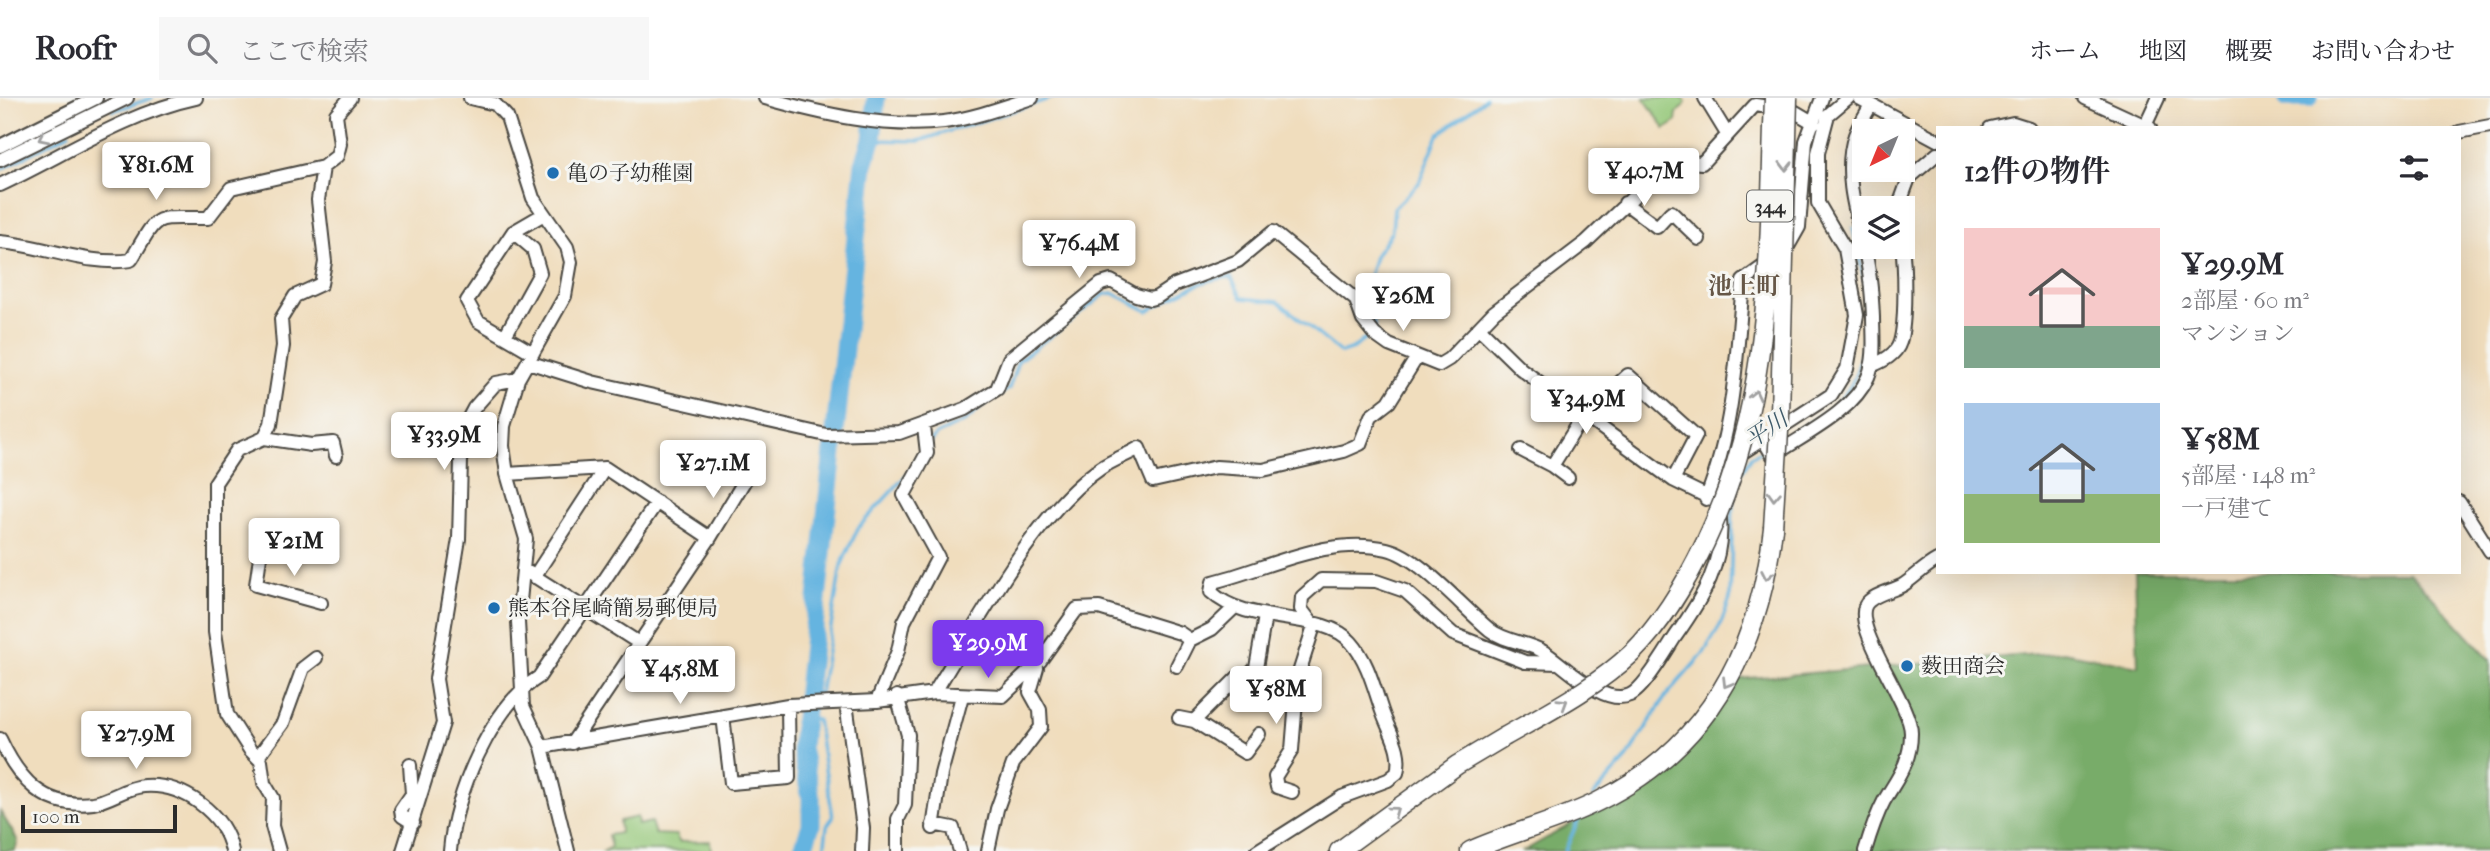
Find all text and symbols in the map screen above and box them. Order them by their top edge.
search box [159,17,649,80]
text: Roofr [35,29,117,68]
icon: search [183,29,221,67]
text: ここで検索 [239,36,369,67]
text: ホーム [2029,37,2101,65]
text: 地図 [2139,37,2187,65]
text: 概要 [2225,37,2273,65]
text: お問い合わせ [2311,37,2455,65]
north arrow [1852,119,1914,182]
map controls [1852,119,1915,259]
one-way arrow [38,130,50,144]
pin: ¥81.6M [99,142,213,202]
pin: ¥40.7M [1587,148,1701,208]
icon: filters [2395,149,2433,187]
text: ¥81.6M [118,151,194,178]
text: 12件の物件 [1964,154,2110,189]
text: ¥40.7M [1604,157,1684,184]
place label: 亀の子幼稚園 [567,161,693,185]
one-way arrow [1778,161,1794,172]
marker: 亀の子幼稚園 [545,165,561,181]
road number: 344 [1747,190,1793,222]
button: layers [1852,196,1915,259]
pin: ¥76.4M [1022,220,1136,280]
text: ¥76.4M [1038,229,1120,256]
text: ¥29.9M [2181,247,2284,282]
icon: home [2020,256,2104,340]
district label: 池上町 [1708,272,1780,300]
pin: ¥26M [1362,274,1444,333]
text: ¥26M [1371,282,1435,309]
text: 2部屋 · 60 m² [2181,287,2309,314]
text: マンション [2181,320,2295,347]
pin: ¥34.9M [1529,376,1643,436]
text: ¥34.9M [1547,385,1625,412]
one-way arrow [1746,389,1761,401]
water label: 平川 [1740,404,1795,453]
pin: ¥33.9M [387,412,501,472]
text: ¥33.9M [407,421,481,448]
text: ¥58M [2181,422,2260,457]
icon: home [2020,431,2104,515]
pin: ¥27.1M [656,440,770,500]
text: ¥27.1M [676,449,750,476]
text: 5部屋 · 148 m² [2181,462,2315,489]
one-way arrow [1767,490,1782,501]
text: 一戸建て [2181,495,2273,522]
pin: ¥21M [253,518,335,578]
text: ¥21M [265,527,323,554]
one-way arrow [1760,569,1775,581]
place label: 熊本谷尾崎簡易郵便局 [508,596,718,620]
marker: 熊本谷尾崎簡易郵便局 [486,600,502,616]
pin: ¥29.9M [931,620,1045,680]
text: ¥29.9M [949,629,1027,656]
pin: ¥45.8M [623,646,737,706]
place label: 薮田商会 [1921,654,2005,678]
text: ¥45.8M [641,655,719,682]
marker: 薮田商会 [1899,658,1915,674]
pin: ¥58M [1235,666,1317,726]
text: ¥58M [1246,675,1306,702]
one-way arrow [1722,676,1735,689]
one-way arrow [1556,698,1569,711]
pin: ¥27.9M [79,712,193,771]
text: ¥27.9M [97,720,175,747]
scale bar [21,802,177,834]
text: 100 m [32,806,80,828]
one-way arrow [1386,807,1399,819]

